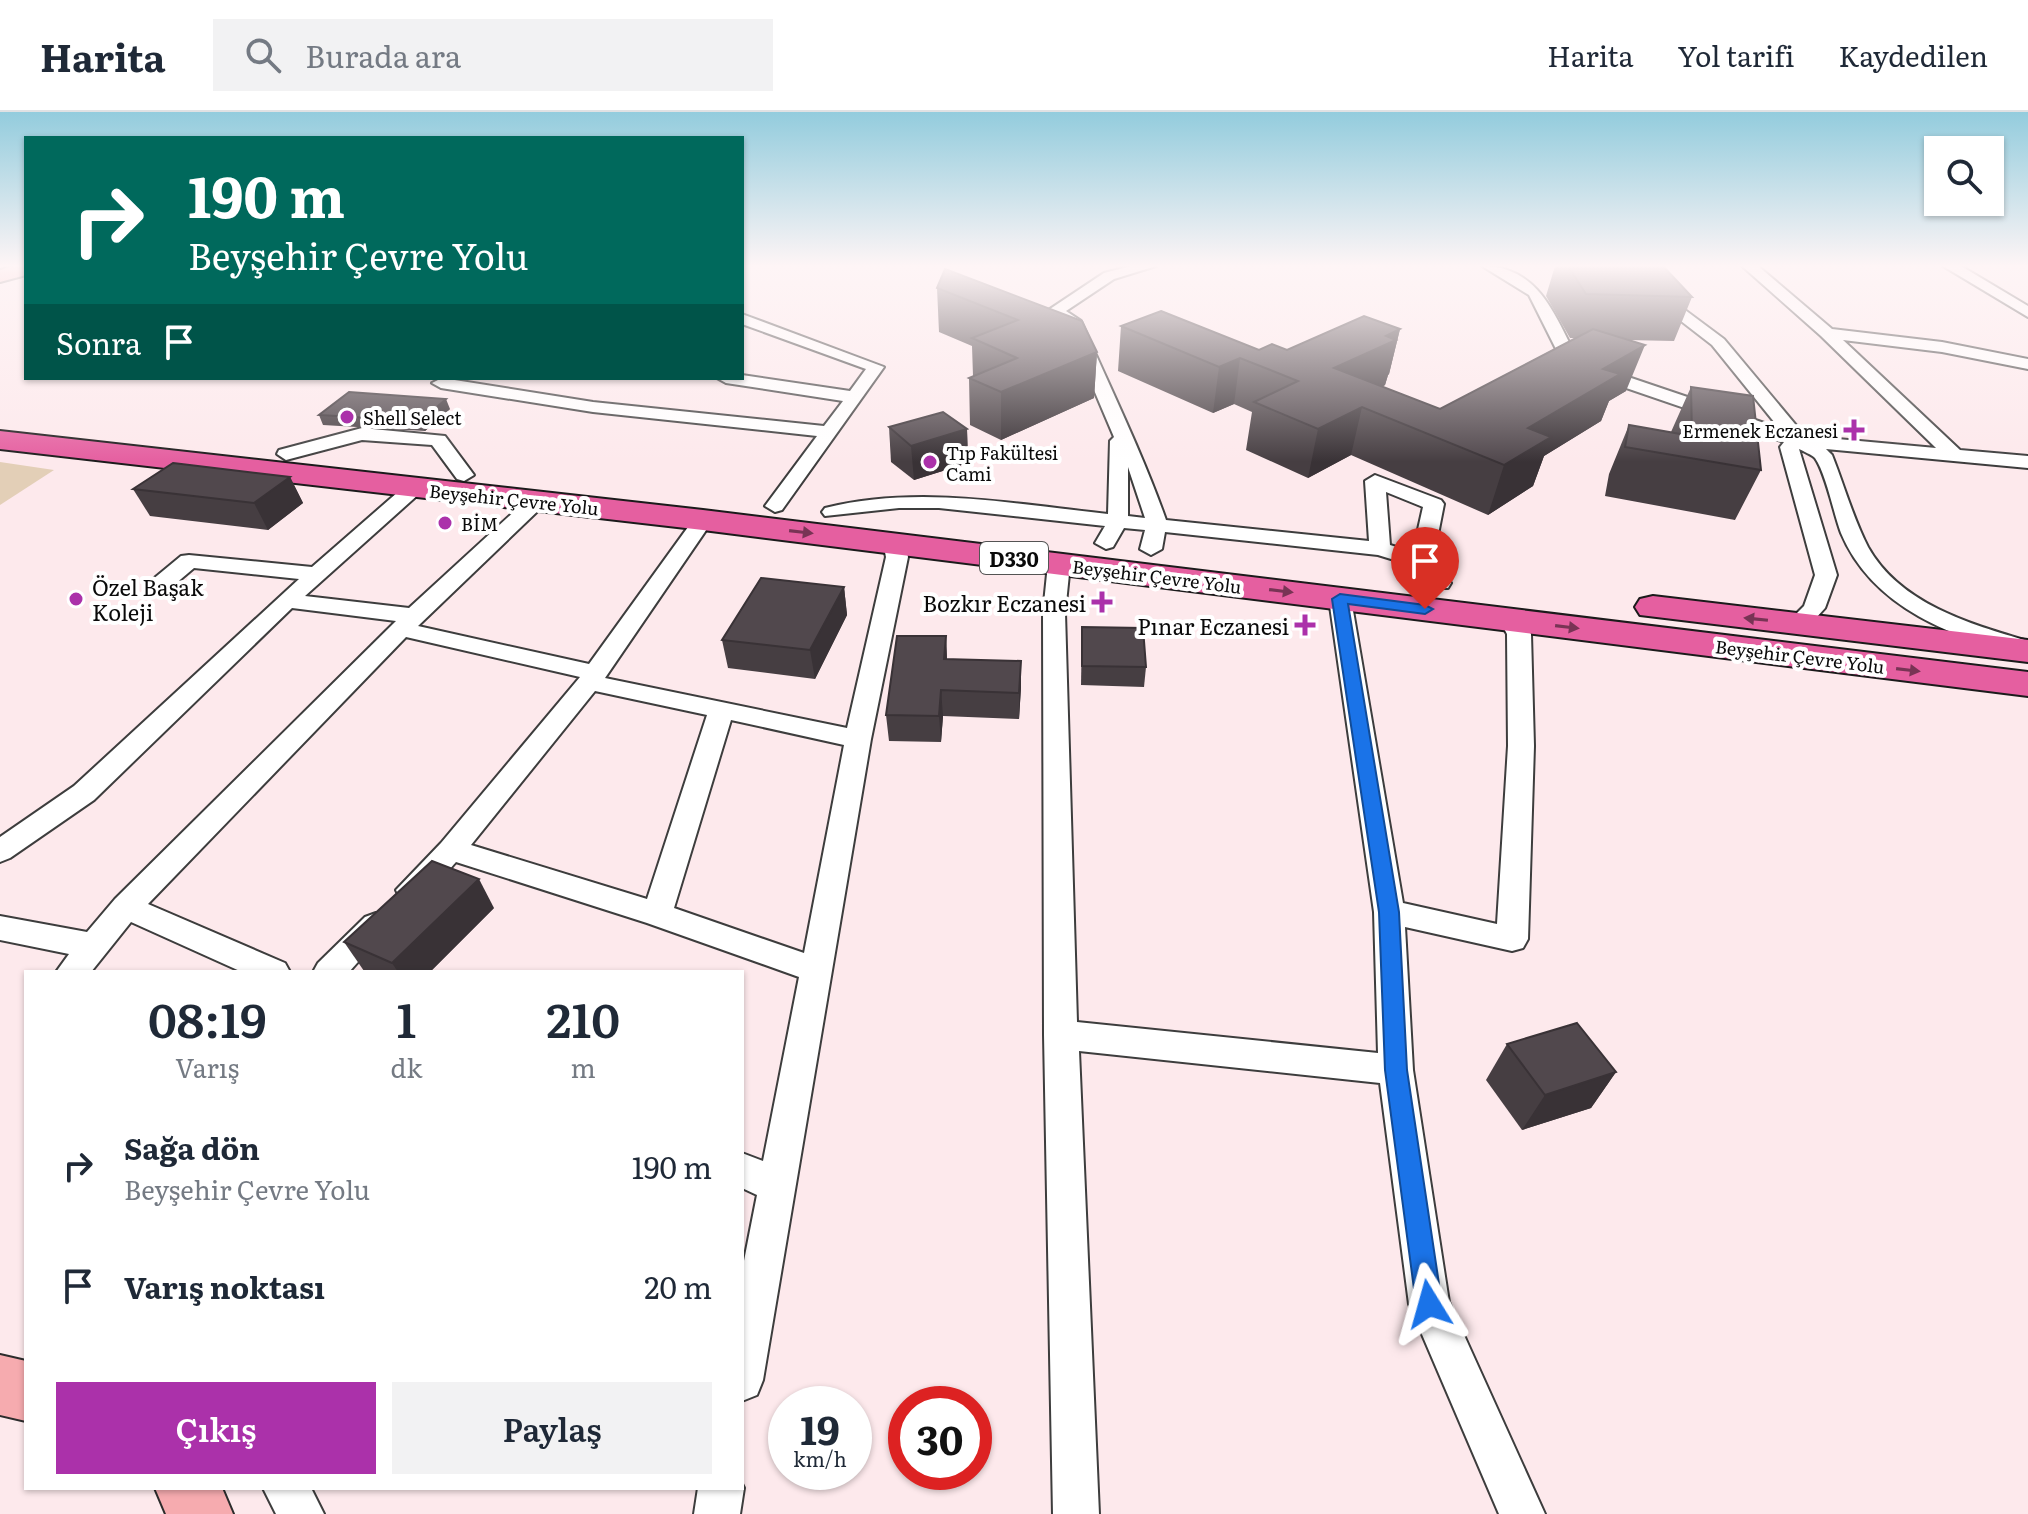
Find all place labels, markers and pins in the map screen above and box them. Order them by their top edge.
place label: Shell Select [363,404,462,431]
marker: Shell Select [338,408,356,426]
place label: Ermenek Eczanesi [1682,417,1838,444]
marker: Ermenek Eczanesi [1845,421,1863,439]
place label: Tıp Fakültesi Cami [946,439,1058,487]
marker: Tıp Fakültesi Cami [921,453,939,471]
place label: BİM [461,510,498,537]
marker: BİM [436,514,454,532]
pin [1391,527,1459,609]
place label: Özel Başak Koleji [92,570,204,628]
place label: Bozkır Eczanesi [922,586,1086,619]
marker: Özel Başak Koleji [67,590,85,608]
marker: Bozkır Eczanesi [1093,593,1111,611]
place label: Pınar Eczanesi [1137,609,1289,642]
marker: Pınar Eczanesi [1296,616,1314,634]

